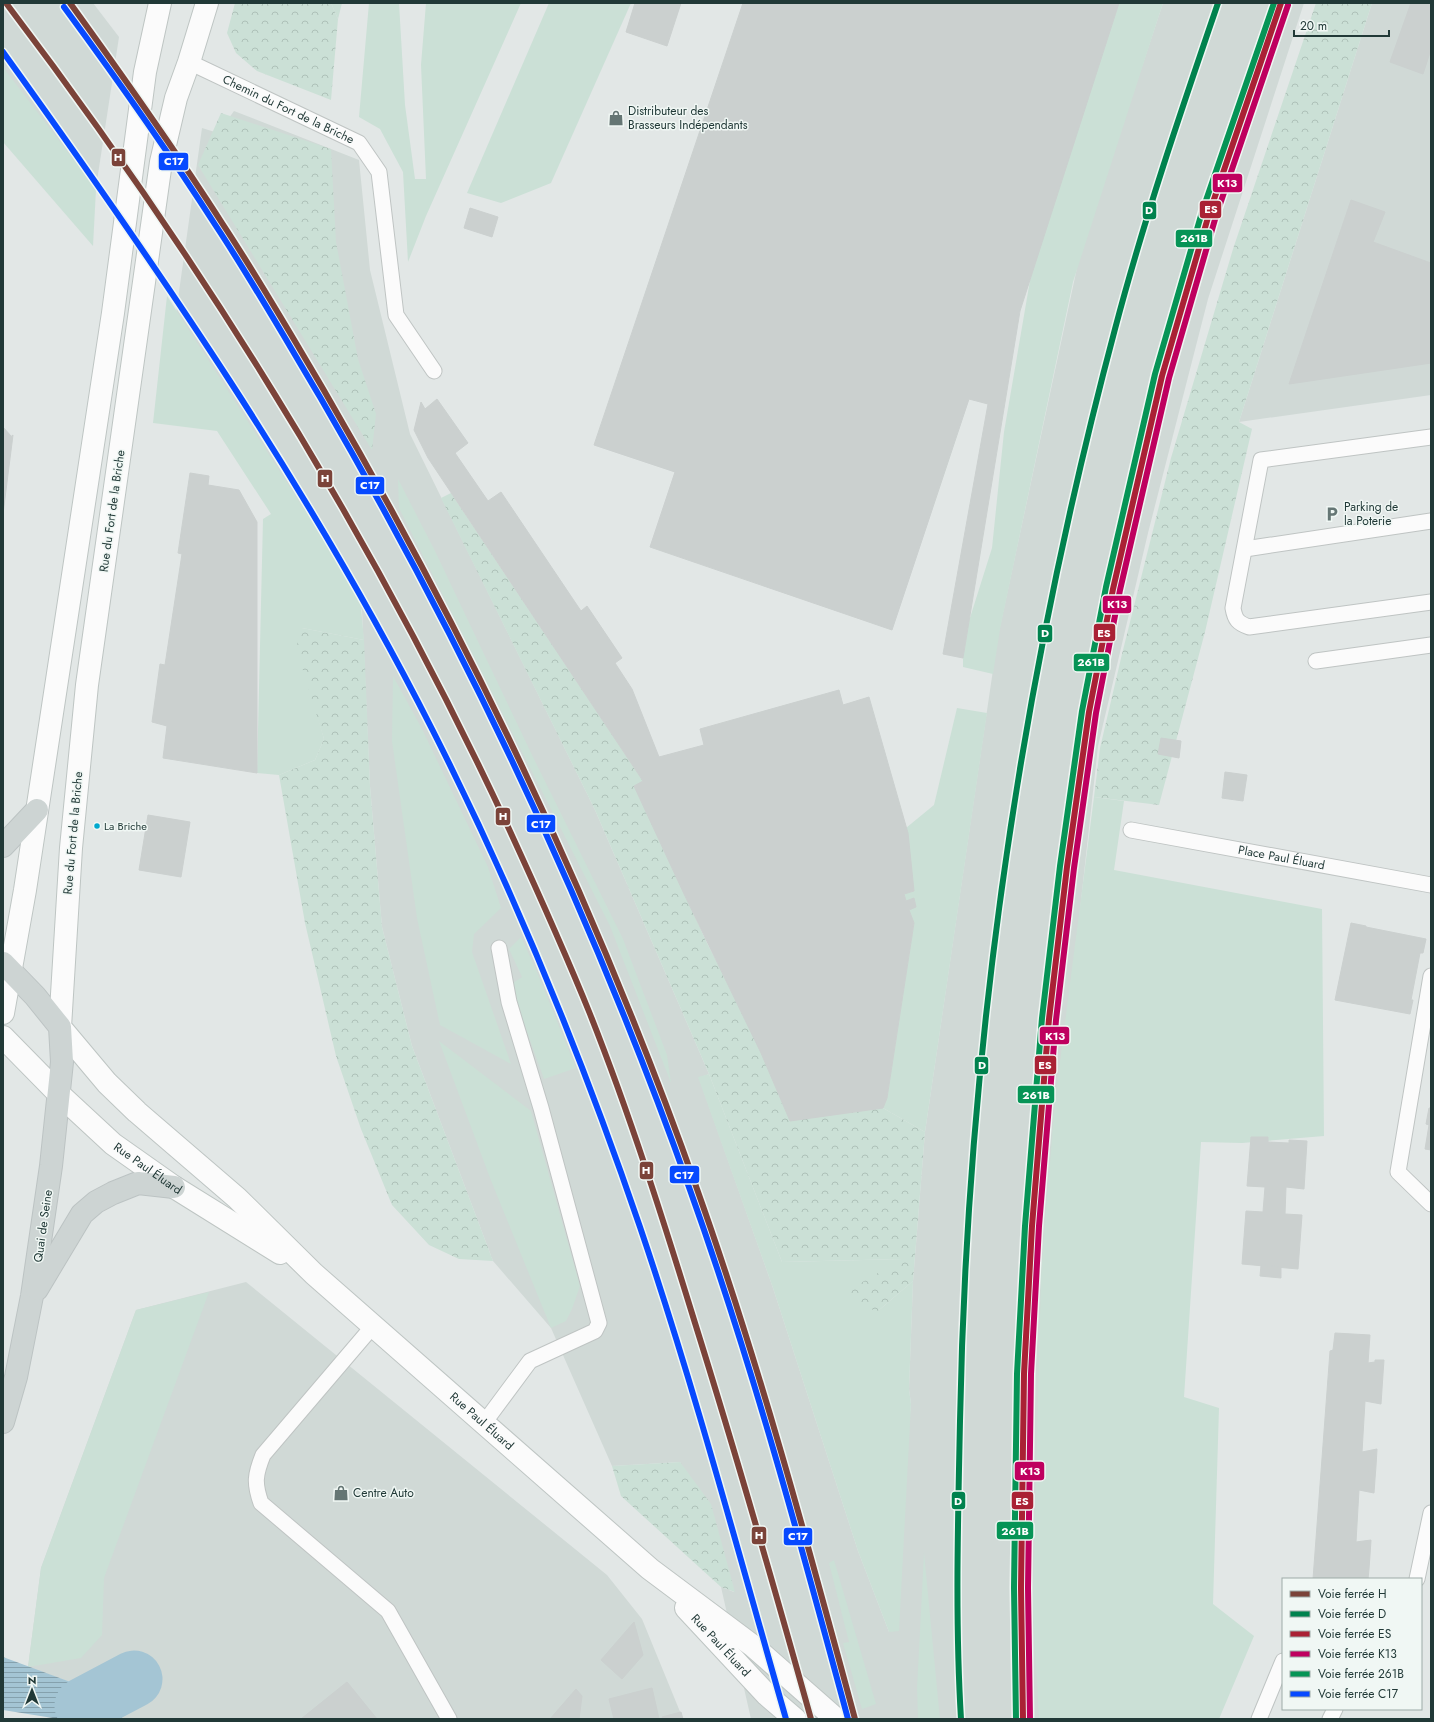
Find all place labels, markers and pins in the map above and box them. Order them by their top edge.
place label: Distributeur des Brasseurs Indépendants [628,102,748,134]
shop icon: Distributeur des Brasseurs Indépendants [607,109,625,127]
place label: Parking de la Poterie [1344,498,1398,530]
parking icon: Parking de la Poterie [1323,505,1341,523]
place label: La Briche [104,818,147,834]
marker: La Briche [92,821,102,831]
shop icon: Centre Auto [332,1484,350,1502]
place label: Centre Auto [353,1484,414,1502]

